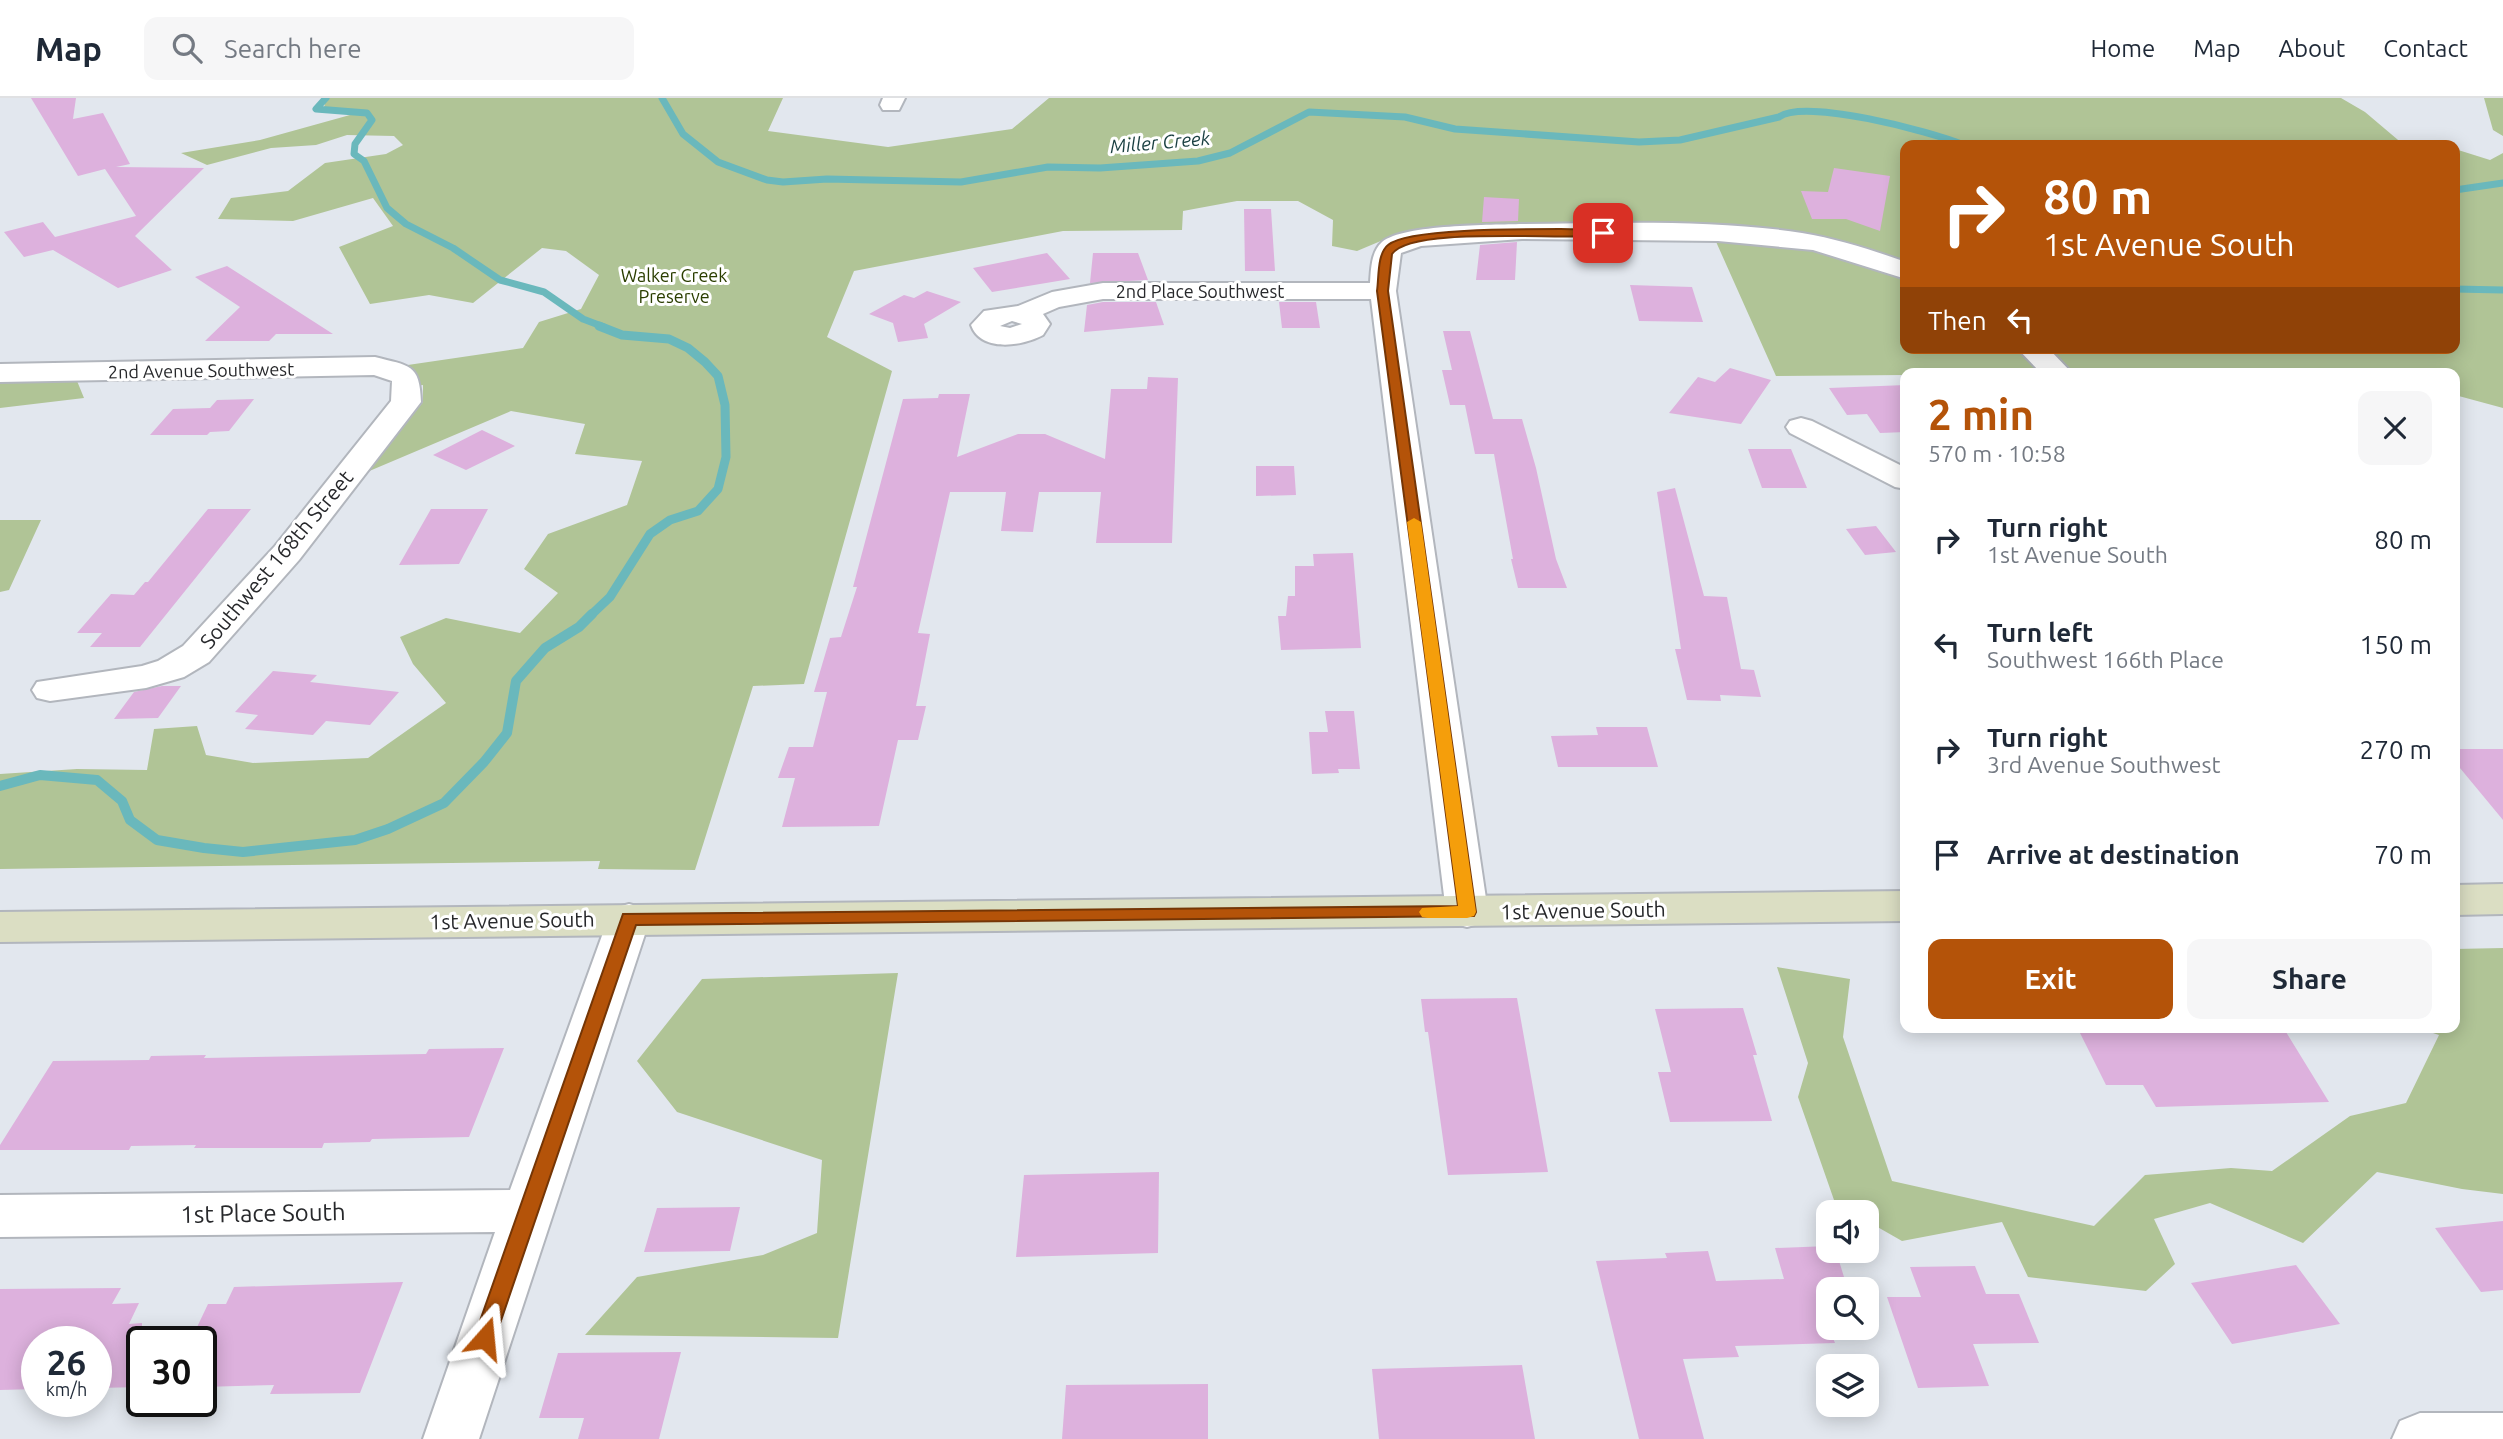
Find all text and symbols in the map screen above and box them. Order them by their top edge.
search box [144,17,634,80]
icon: search [168,29,206,67]
text: Map [35,30,102,67]
text: Search here [224,34,362,63]
text: Home [2090,35,2155,62]
text: Map [2193,35,2240,62]
text: About [2278,35,2345,62]
text: Contact [2383,35,2468,62]
water label: Miller Creek [1109,127,1211,157]
icon: right [1928,168,2019,259]
text: 80 m [2043,168,2152,223]
pin [1573,203,1633,263]
icon: arrive [1584,214,1622,252]
text: 1st Avenue South [2043,226,2295,262]
park label: Walker Creek Preserve [621,265,727,306]
street label: 2nd Place Southwest [1116,281,1284,301]
icon: left [2001,301,2039,339]
text: Then [1928,306,1987,335]
street label: 2nd Avenue Southwest [108,358,294,382]
text: 2 min [1928,391,2034,438]
button: close [2358,391,2432,465]
text: 570 m · 10:58 [1928,441,2066,466]
street label: Southwest 168th Street [195,465,357,653]
text: Turn right [1987,513,2108,542]
icon: right [1928,521,1966,559]
text: 80 m [2374,525,2432,554]
text: 1st Avenue South [1987,542,2168,567]
text: Turn left [1987,618,2093,647]
icon: left [1928,626,1966,664]
text: 150 m [2360,630,2432,659]
text: Southwest 166th Place [1987,647,2224,672]
text: Turn right [1987,723,2108,752]
icon: right [1928,731,1966,769]
text: 270 m [2360,735,2432,764]
text: 3rd Avenue Southwest [1987,752,2220,777]
icon: arrive [1928,836,1966,874]
text: Arrive at destination [1987,840,2240,869]
text: 70 m [2374,840,2432,869]
street label: 1st Avenue South [1500,897,1666,923]
street label: 1st Avenue South [429,907,595,933]
button: Exit [1928,939,2173,1019]
button: Share [2187,939,2432,1019]
street label: 1st Place South [180,1198,346,1228]
map controls [1816,1200,1879,1417]
button: sound [1816,1200,1879,1263]
button: search [1816,1277,1879,1340]
position arrow [448,1301,522,1375]
speed limit sign: 30 [126,1326,217,1417]
text: 26 [47,1342,86,1382]
button: layers [1816,1354,1879,1417]
text: km/h [46,1379,87,1399]

